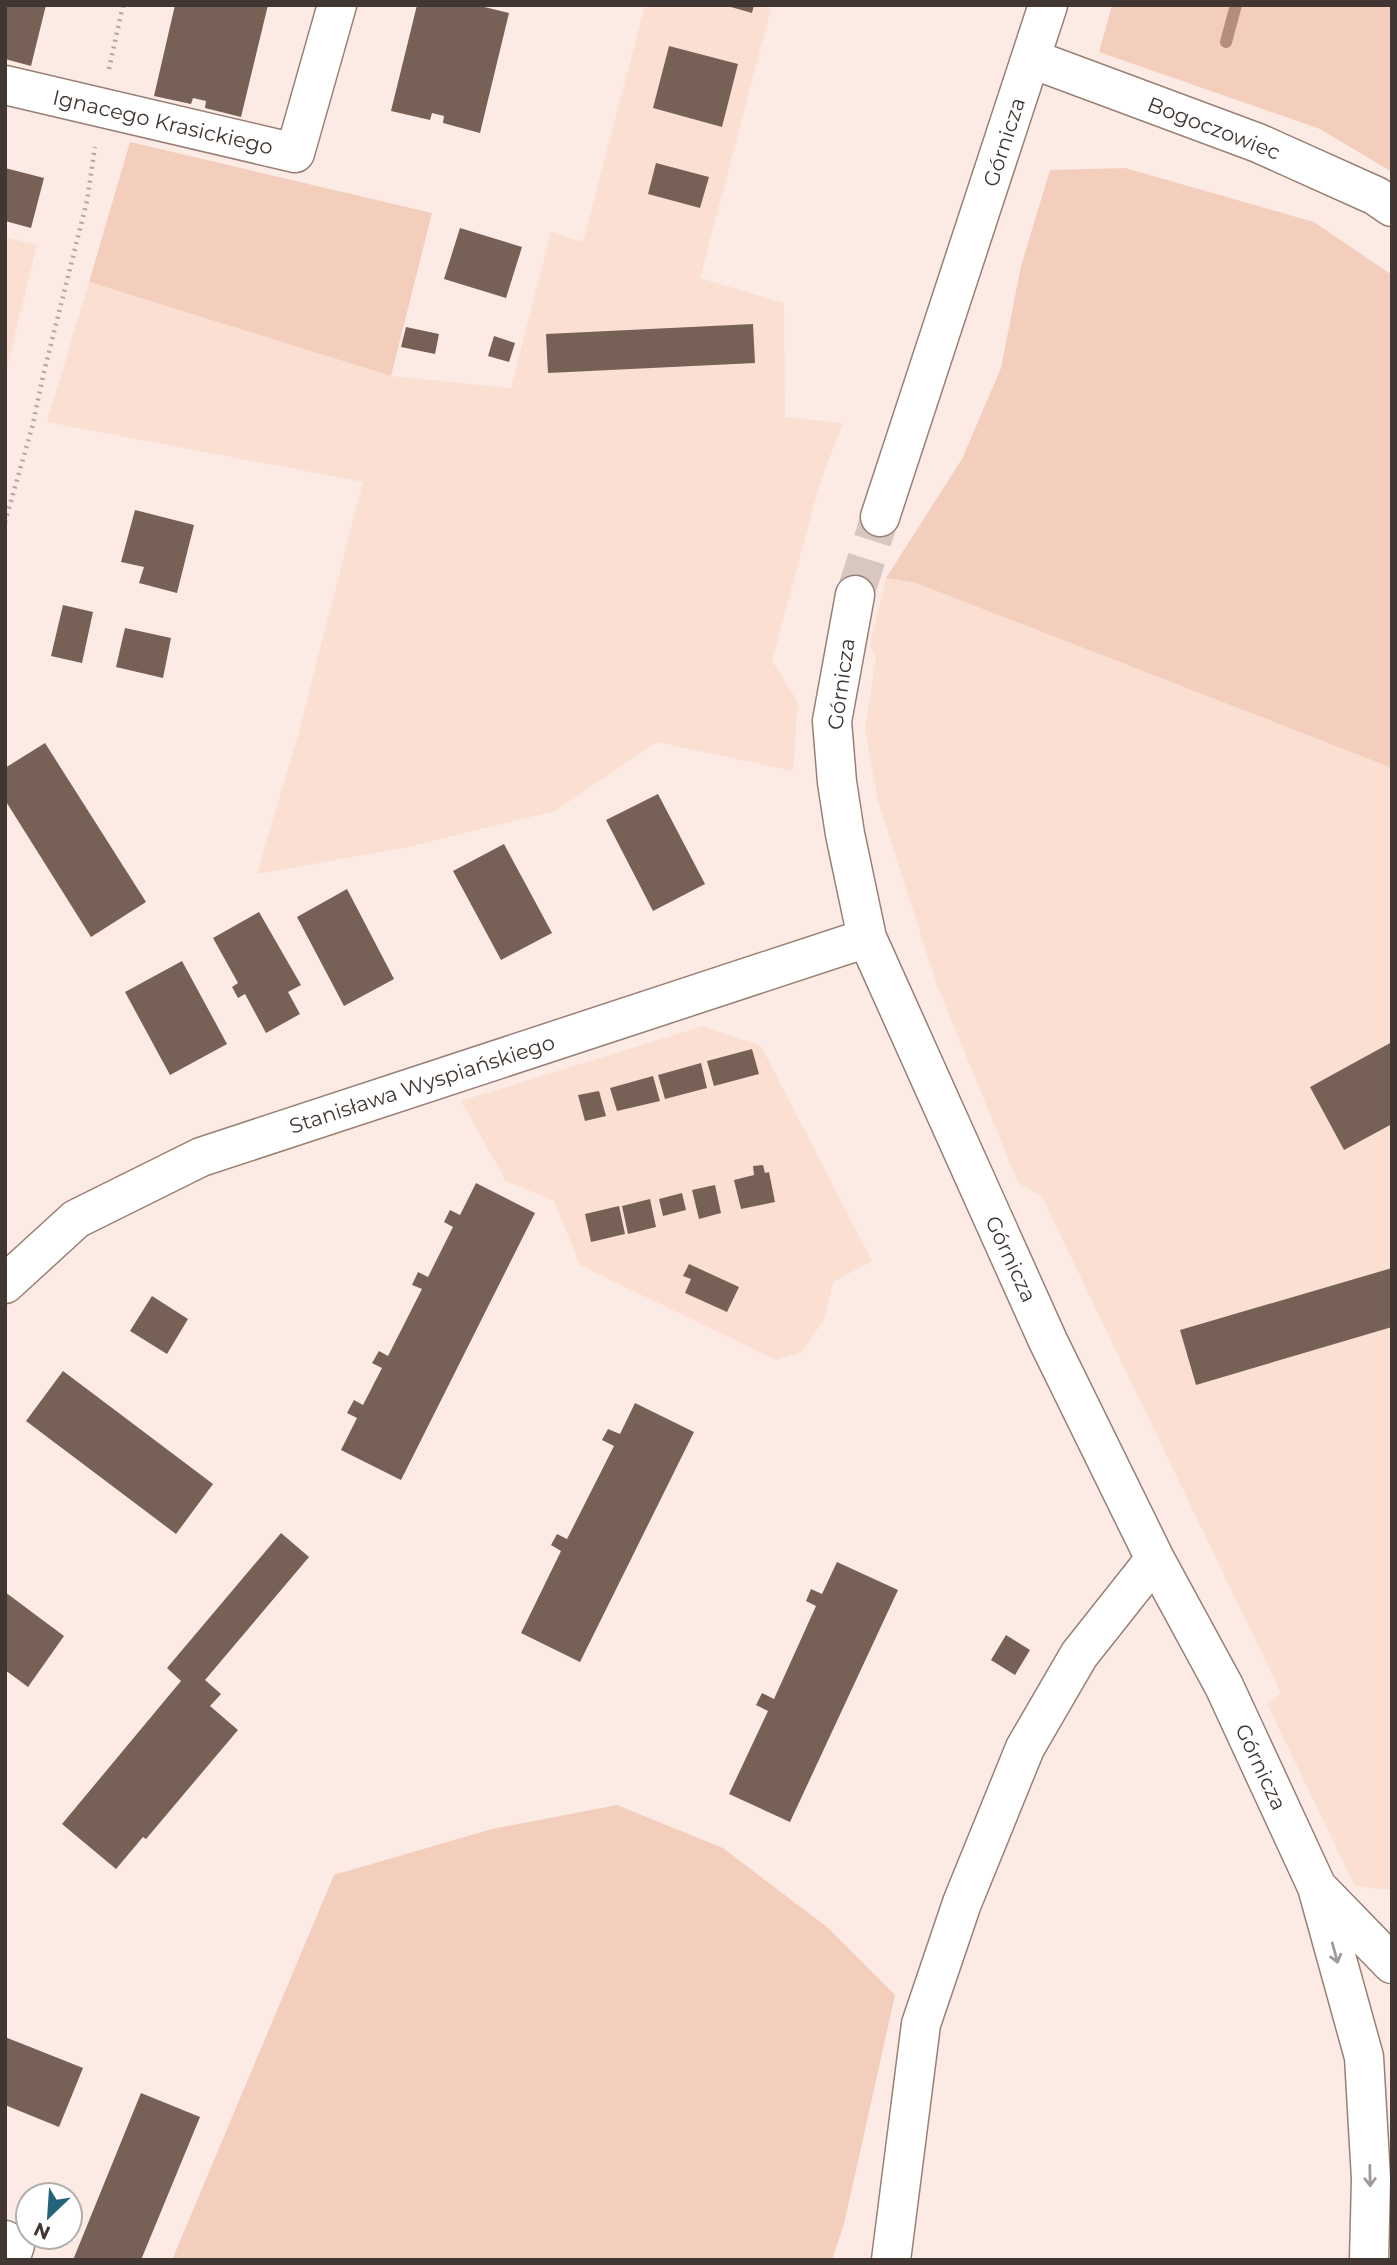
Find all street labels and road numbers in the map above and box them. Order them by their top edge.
street label: Ignacego Krasickiego [50,84,276,160]
street label: Bogoczowiec [1144,91,1284,165]
street label: Górnicza [978,94,1030,190]
street label: Górnicza [822,637,860,731]
street label: Stanisława Wyspiańskiego [286,1029,558,1139]
street label: Górnicza [980,1212,1042,1306]
street label: Górnicza [1230,1720,1292,1814]

